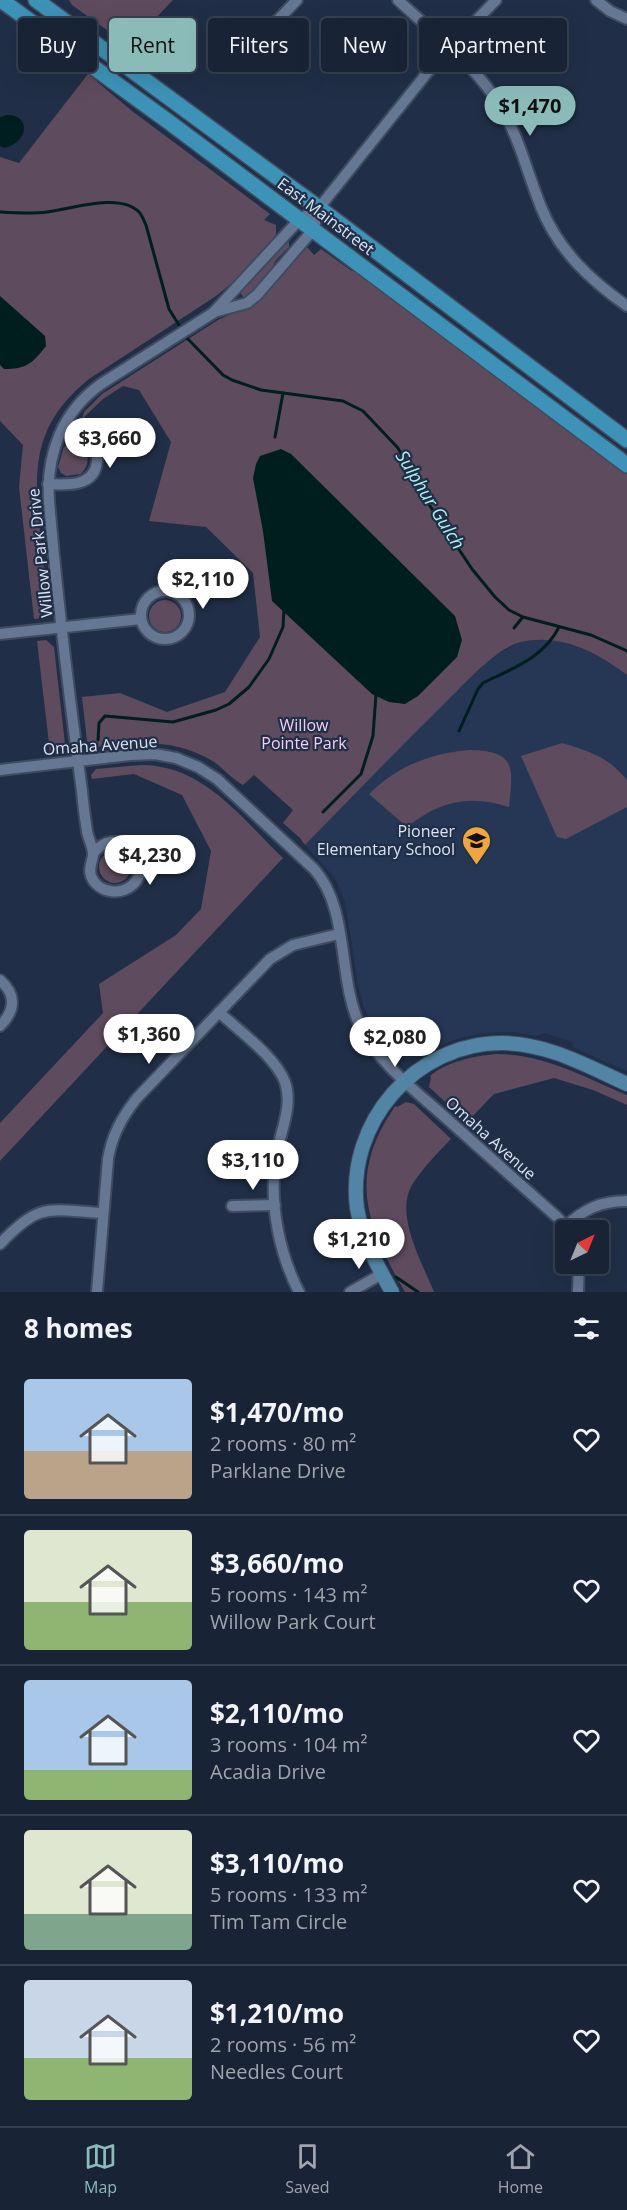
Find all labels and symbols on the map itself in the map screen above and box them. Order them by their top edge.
pin: $1,470 [481,86,579,137]
street label: East Mainstreet [273,172,379,260]
pin: $3,660 [61,418,159,469]
water label: Sulphur Gulch [391,445,471,554]
street label: Willow Park Drive [22,487,58,619]
pin: $2,110 [154,559,252,610]
park label: Willow Pointe Park [261,714,347,754]
street label: Omaha Avenue [42,730,158,760]
place label: Pioneer Elementary School [317,820,455,860]
school or university icon: Pioneer Elementary School [460,824,492,866]
pin: $4,230 [101,835,199,886]
pin: $1,360 [100,1014,198,1065]
pin: $2,080 [346,1017,444,1068]
street label: Omaha Avenue [441,1091,541,1185]
pin: $3,110 [204,1140,302,1191]
pin: $1,210 [310,1219,408,1270]
north arrow [555,1220,609,1274]

